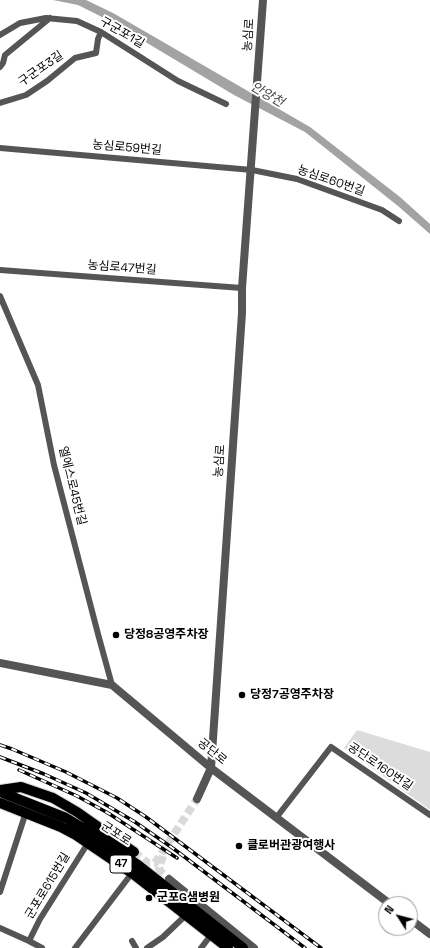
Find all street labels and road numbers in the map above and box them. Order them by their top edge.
street label: 구군포1길 [97,14,147,52]
street label: 농심로 [241,18,257,52]
street label: 구군포3길 [16,48,66,90]
street label: 농심로59번길 [92,138,162,158]
street label: 농심로60번길 [295,163,367,199]
street label: 농심로47번길 [87,258,157,278]
street label: 농심로 [212,444,228,478]
street label: 엘에스로45번길 [55,445,89,527]
street label: 공단로 [195,736,229,768]
street label: 공단로160번길 [345,740,415,794]
street label: 군포로 [98,819,134,849]
street label: 군포로615번길 [23,850,73,922]
road number: 47 [110,855,132,873]

